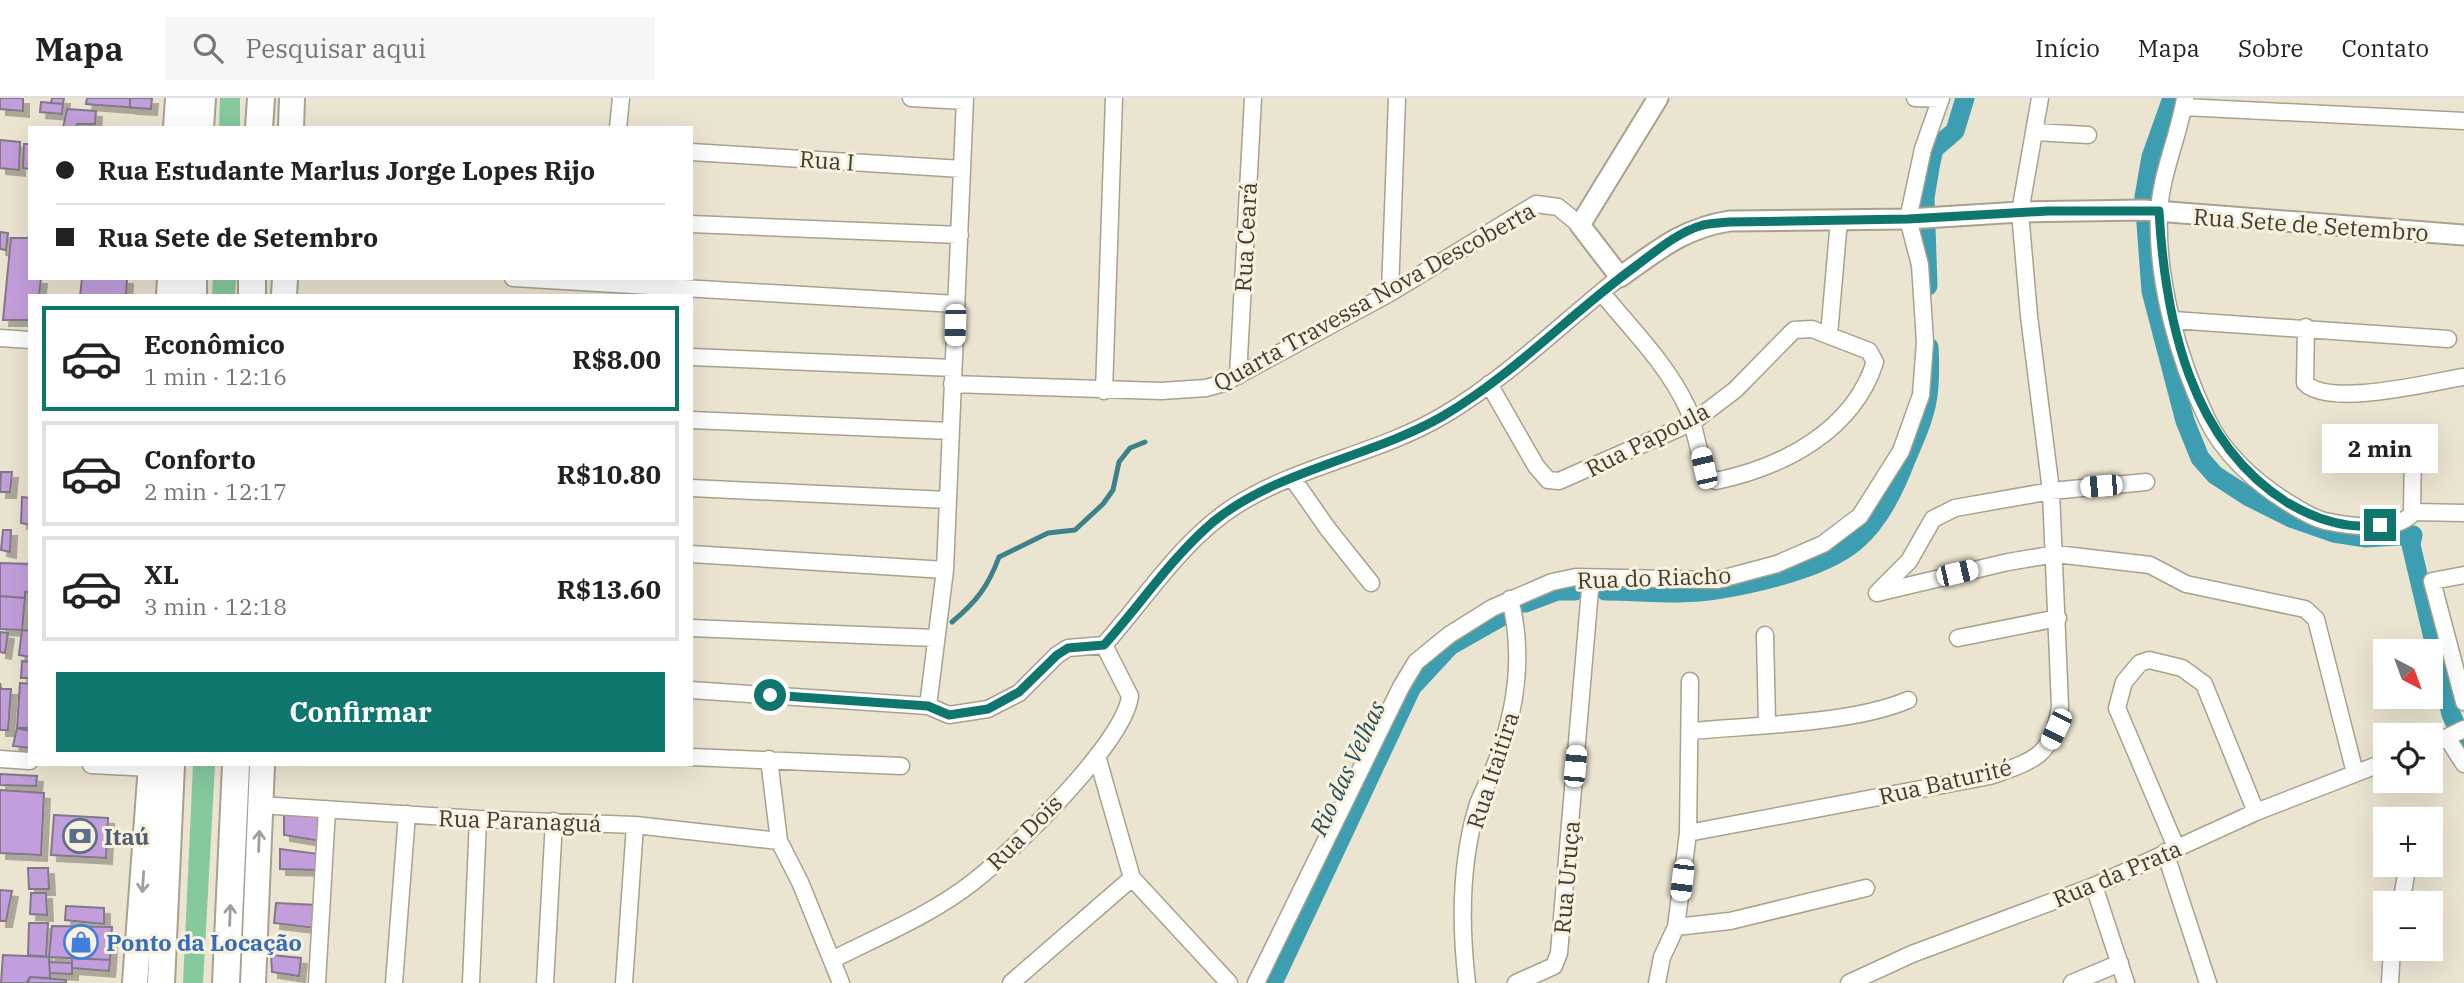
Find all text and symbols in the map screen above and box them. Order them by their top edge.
search box [165,17,655,80]
text: Mapa [35,27,123,70]
icon: search [189,29,227,67]
text: Pesquisar aqui [245,31,426,65]
text: Início [2035,32,2100,64]
text: Mapa [2138,32,2200,64]
text: Sobre [2238,32,2303,64]
text: Contato [2341,32,2429,64]
street label: Rua I [798,143,856,177]
text: Rua Estudante Marlus Jorge Lopes Rijo [98,153,595,187]
street label: Rua Ceará [1227,181,1263,293]
street label: Quarta Travessa Nova Descoberta [1208,195,1540,397]
street label: Rua Sete de Setembro [2192,201,2430,247]
text: Rua Sete de Setembro [98,220,378,254]
car [944,304,967,346]
icon: car [60,327,123,390]
text: Econômico [144,327,285,361]
text: R$8.00 [572,342,661,376]
text: 1 min · 12:16 [144,361,287,391]
street label: Rua Papoula [1580,395,1714,483]
callout: 2 min [2322,424,2438,472]
text: 2 min [2348,433,2412,463]
icon: car [60,442,123,505]
text: Conforto [144,442,256,476]
car [1690,445,1719,491]
text: R$10.80 [557,457,661,491]
car [2080,474,2123,498]
text: 2 min · 12:17 [144,476,287,506]
route end [2364,509,2396,541]
icon: car [60,557,123,620]
text: XL [144,557,179,591]
car [1935,558,1980,588]
street label: Rua do Riacho [1576,559,1732,595]
text: R$13.60 [557,572,661,606]
text: 3 min · 12:18 [144,591,287,621]
north arrow [2373,639,2443,709]
map controls [2373,639,2443,961]
button: Confirmar [56,672,665,752]
route start [754,679,786,711]
water label: Rio das Velhas [1301,695,1392,841]
car [2038,706,2075,752]
street label: Rua Itaitira [1459,708,1525,832]
button: locate [2373,723,2443,793]
car [1563,744,1588,788]
street label: Rua Baturité [1876,751,2014,811]
street label: Rua Dois [980,788,1068,876]
street label: Rua Paranaguá [438,802,602,838]
button: + [2373,807,2443,877]
bank icon: Itaú [61,817,99,855]
street label: Rua Uruça [1546,819,1586,935]
place label: Itaú [104,821,150,851]
one-way arrow [252,830,265,853]
street label: Rua da Prata [2048,832,2186,914]
car [1670,858,1695,902]
one-way arrow [136,870,149,893]
button: − [2373,891,2443,961]
one-way arrow [223,904,236,927]
shop icon: Ponto da Locação [62,923,100,961]
place label: Ponto da Locação [106,927,302,957]

